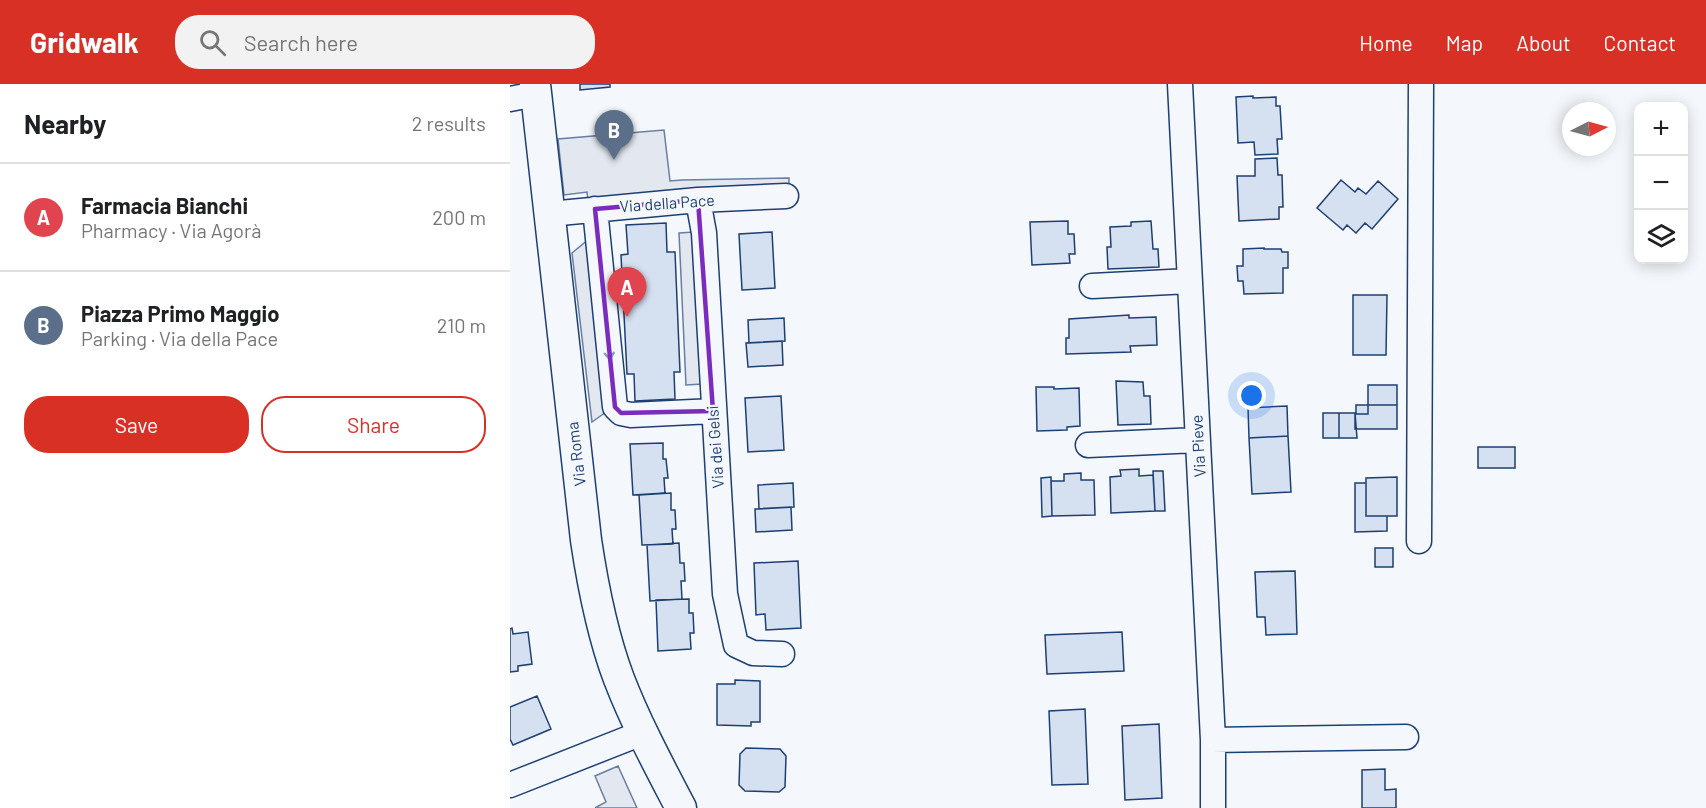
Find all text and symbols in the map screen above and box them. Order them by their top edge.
search box [175,15,595,69]
text: Gridwalk [30,25,139,59]
icon: search [196,26,229,59]
text: Search here [244,29,358,55]
text: Home [1359,30,1413,55]
text: Map [1446,30,1483,55]
text: About [1516,30,1571,55]
text: Contact [1604,30,1676,55]
north arrow [1562,102,1616,156]
map controls [1634,102,1688,264]
button: + [1634,102,1688,156]
text: Nearby [24,108,106,139]
pin: B [594,110,634,160]
text: 2 results [412,111,486,135]
button: − [1634,156,1688,210]
street label: Via della Pace [619,190,715,215]
text: Farmacia Bianchi [81,192,248,218]
text: A [37,205,50,229]
text: 200 m [432,205,486,229]
button: layers [1634,210,1688,264]
text: Pharmacy · Via Agorà [81,218,261,242]
pin: A [608,268,646,317]
text: Piazza Primo Maggio [81,300,279,326]
text: B [37,313,50,337]
text: 210 m [437,313,486,337]
text: Parking · Via della Pace [81,326,278,350]
one-way arrow [604,340,615,360]
your location [1237,381,1266,410]
button: Save [24,396,249,453]
button: Share [261,396,486,453]
street label: Via dei Gelsi [702,405,727,489]
street label: Via Pieve [1186,414,1209,478]
street label: Via Roma [562,421,589,487]

